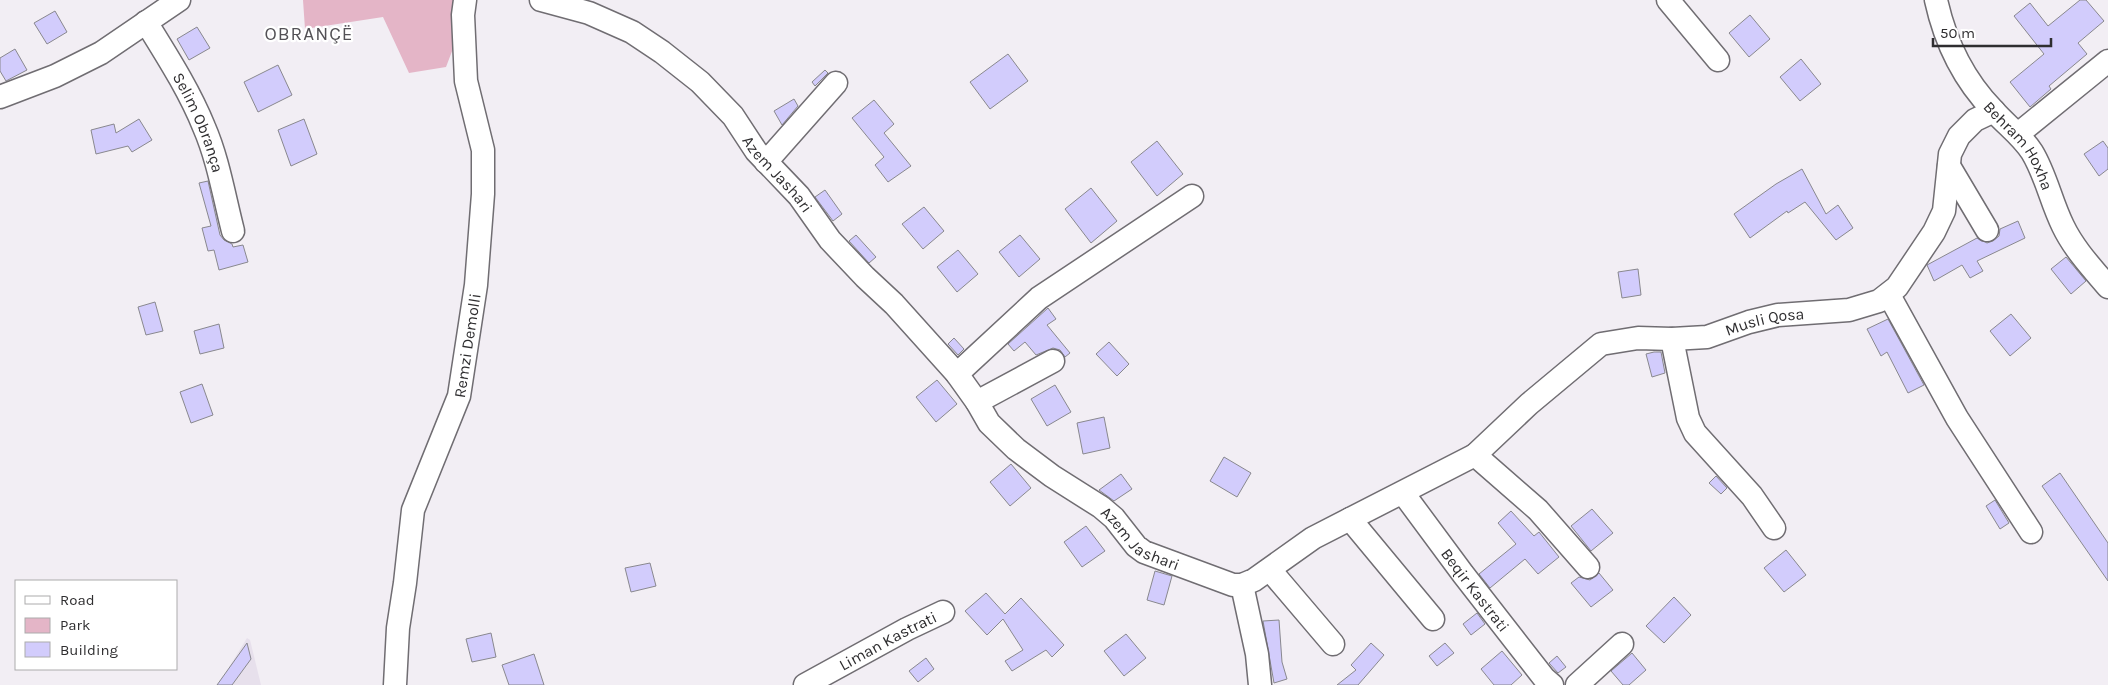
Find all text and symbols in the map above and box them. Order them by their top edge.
scale bar [1933,15,2050,47]
district label: OBRANÇË [265,23,353,45]
text: 50 m [1940,24,1975,42]
street label: Selim Obrança [169,69,228,174]
street label: Behram Hoxha [1980,97,2057,193]
street label: Azem Jashari [739,132,817,216]
street label: Remzi Demolli [449,292,484,399]
street label: Musli Qosa [1722,304,1805,339]
street label: Azem Jashari [1097,502,1182,574]
street label: Beqir Kastrati [1438,544,1514,635]
legend [15,580,178,670]
text: Road [60,591,95,609]
street label: Liman Kastrati [836,607,940,674]
text: Park [60,616,90,634]
text: Building [60,641,118,659]

